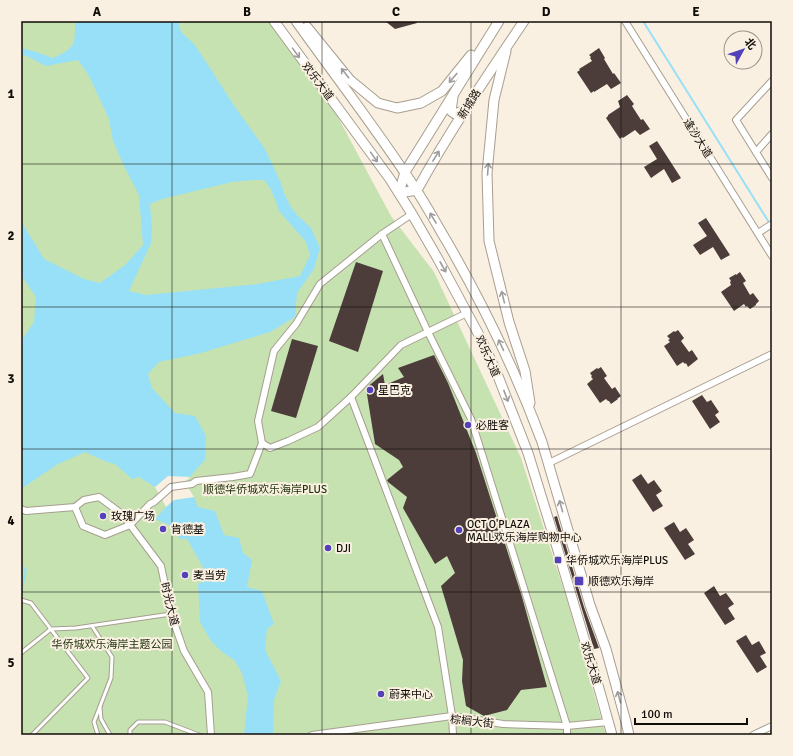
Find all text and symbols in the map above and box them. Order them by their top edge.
text: A [93,4,102,20]
text: B [243,4,251,20]
text: C [392,4,400,20]
text: D [542,4,551,20]
text: E [692,4,700,20]
north arrow [723,30,763,70]
text: 北 [742,36,759,52]
one-way arrow [292,47,301,58]
street label: 欢乐大道 [299,60,336,103]
one-way arrow [340,68,349,79]
one-way arrow [448,72,457,83]
text: 1 [7,86,15,102]
street label: 新城路 [455,87,484,122]
street label: 逢沙大道 [680,116,715,160]
one-way arrow [370,151,378,162]
one-way arrow [432,151,440,162]
one-way arrow [484,163,491,176]
one-way arrow [429,212,437,224]
text: 2 [7,228,15,244]
one-way arrow [439,261,447,273]
one-way arrow [499,291,506,304]
street label: 欢乐大道 [473,333,502,379]
one-way arrow [497,339,504,351]
text: 3 [7,371,15,387]
place label: 星巴克 [378,384,411,397]
marker: 星巴克 [365,385,375,395]
one-way arrow [502,390,510,402]
place label: 必胜客 [476,419,509,432]
marker: 必胜客 [463,420,473,430]
park label: 顺德华侨城欢乐海岸PLUS [203,483,327,496]
one-way arrow [557,499,564,512]
place label: 玫瑰广场 [111,510,155,523]
marker: 玫瑰广场 [98,511,108,521]
text: 4 [7,513,15,529]
place label: OCT O'PLAZA MALL欢乐海岸购物中心 [467,518,582,544]
place label: 肯德基 [171,523,204,536]
marker: 肯德基 [158,524,168,534]
marker: OCT O'PLAZA MALL欢乐海岸购物中心 [454,525,464,535]
place label: DJI [336,542,351,555]
marker: DJI [323,543,333,553]
place label: 华侨城欢乐海岸PLUS [566,554,668,567]
marker: 华侨城欢乐海岸PLUS [553,555,563,565]
place label: 麦当劳 [193,569,226,582]
marker: 麦当劳 [180,570,190,580]
marker: 顺德欢乐海岸 [573,575,585,587]
place label: 顺德欢乐海岸 [588,575,654,588]
street label: 时光大道 [158,581,181,627]
park label: 华侨城欢乐海岸主题公园 [52,638,173,651]
street label: 欢乐大道 [578,640,603,686]
text: 5 [7,655,15,671]
place label: 蔚来中心 [389,688,433,701]
marker: 蔚来中心 [376,689,386,699]
one-way arrow [615,691,623,704]
scale bar [635,700,747,726]
text: 100 m [641,707,673,722]
street label: 棕榈大街 [449,713,495,730]

